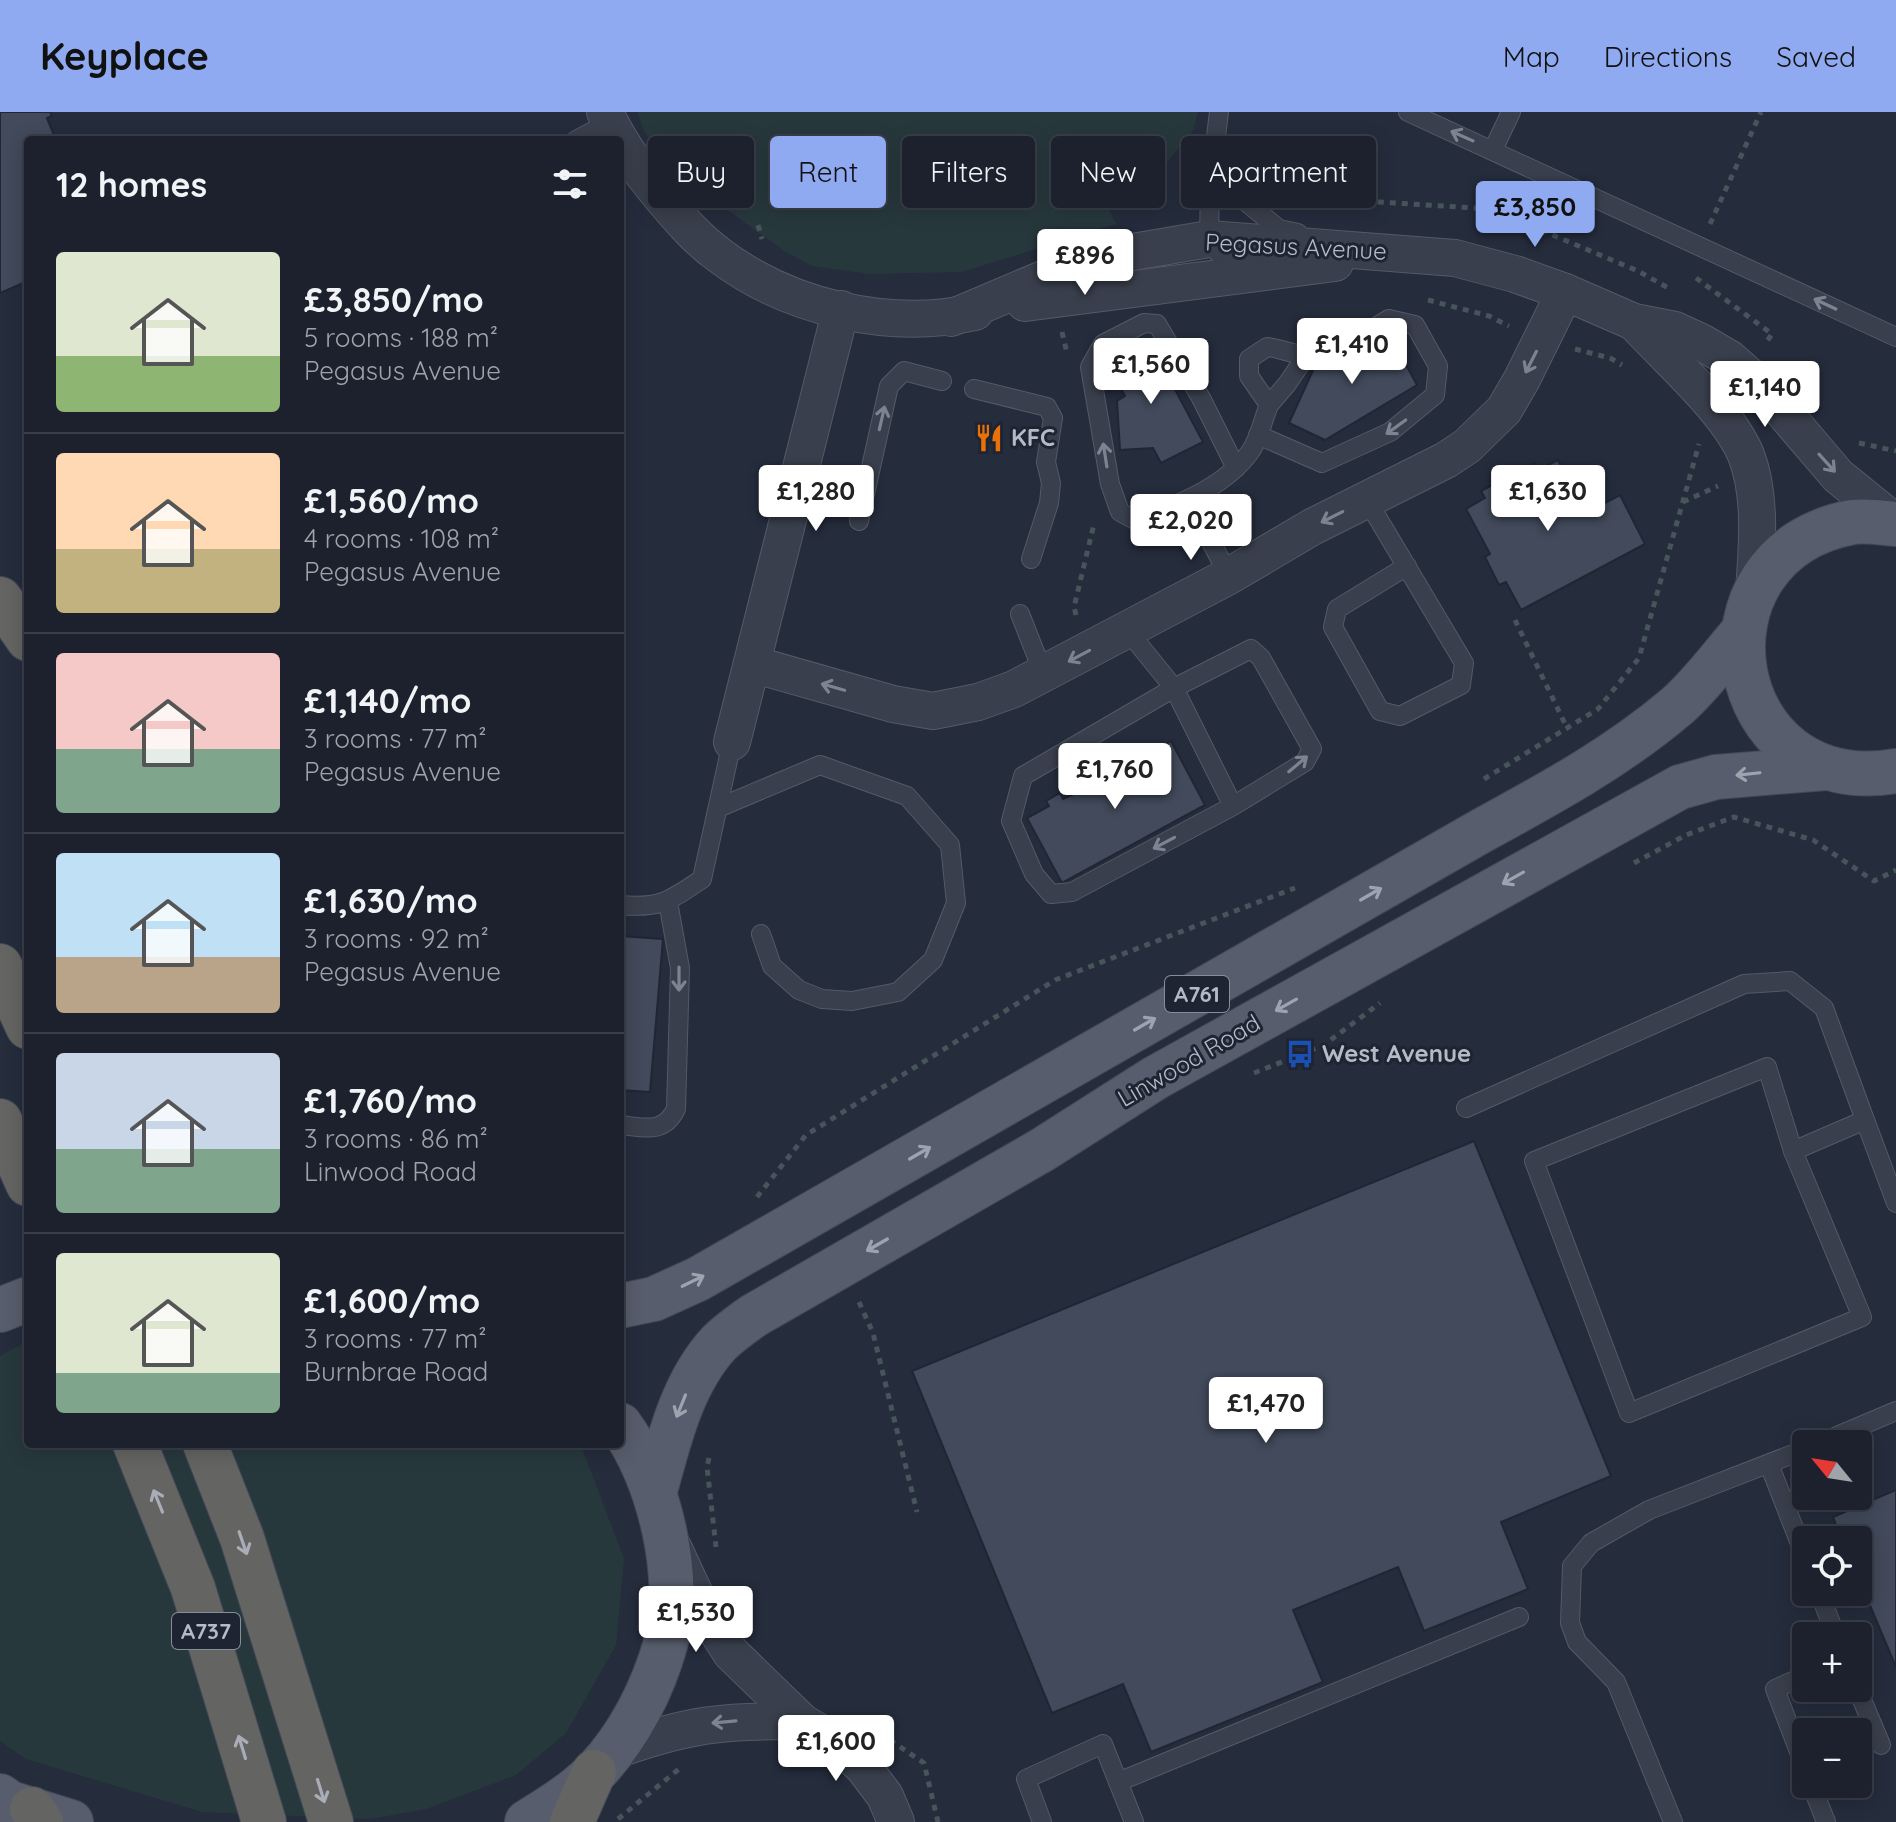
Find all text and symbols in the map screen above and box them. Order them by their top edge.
text: Keyplace [40,32,209,80]
text: Map [1503,39,1560,74]
text: Directions [1604,39,1732,74]
text: Saved [1776,39,1856,74]
one-way arrow [1450,128,1474,143]
chip: Buy [648,136,754,208]
chip: Rent [770,136,886,208]
chip: Filters [902,136,1035,208]
chip: New [1051,136,1165,208]
chip: Apartment [1181,136,1376,208]
icon: filters [548,162,592,206]
text: 12 homes [56,163,207,206]
pin: £3,850 [1470,181,1600,249]
text: £3,850 [1494,190,1576,223]
street label: Pegasus Avenue [1205,226,1388,266]
pin: £896 [1038,229,1132,297]
text: £896 [1055,238,1115,271]
text: £3,850/mo [304,278,484,321]
icon: home [120,284,216,380]
one-way arrow [1813,296,1837,311]
pin: £1,410 [1287,318,1417,386]
text: 5 rooms · 188 m² [304,321,498,354]
text: £1,410 [1315,327,1389,360]
pin: £1,560 [1086,338,1216,406]
text: £1,560 [1112,347,1190,380]
one-way arrow [1523,349,1538,373]
text: Pegasus Avenue [304,354,501,387]
pin: £1,140 [1700,361,1830,429]
text: £1,140 [1728,370,1802,403]
one-way arrow [875,405,890,431]
one-way arrow [1385,419,1407,435]
place label: KFC [1011,422,1055,452]
restaurant icon: KFC [974,423,1004,453]
one-way arrow [1097,443,1112,469]
one-way arrow [1817,453,1835,473]
pin: £1,280 [751,465,881,533]
pin: £1,630 [1483,465,1613,533]
text: £1,280 [777,474,855,507]
text: £1,630 [1509,474,1587,507]
text: £1,560/mo [304,479,479,522]
icon: home [120,485,216,581]
pin: £2,020 [1126,494,1256,562]
text: £2,020 [1149,503,1233,536]
one-way arrow [1320,510,1344,526]
text: 4 rooms · 108 m² [304,522,499,555]
text: Pegasus Avenue [304,555,501,588]
one-way arrow [1068,648,1092,664]
text: £1,140/mo [304,679,471,722]
one-way arrow [821,679,847,694]
icon: home [120,685,216,781]
text: 3 rooms · 77 m² [304,722,486,755]
pin: £1,760 [1050,743,1180,811]
text: £1,760 [1076,752,1154,785]
text: Pegasus Avenue [304,755,501,788]
one-way arrow [1288,755,1308,773]
one-way arrow [1735,766,1762,781]
one-way arrow [1153,835,1177,851]
one-way arrow [1502,871,1526,887]
text: £1,630/mo [304,879,478,922]
icon: home [120,885,216,981]
one-way arrow [1359,886,1382,902]
text: 3 rooms · 92 m² [304,922,489,955]
text: Pegasus Avenue [304,955,501,988]
one-way arrow [671,965,687,992]
road number: A761 [1165,976,1229,1012]
one-way arrow [1275,998,1299,1013]
street label: Linwood Road [1112,1007,1265,1113]
one-way arrow [1133,1016,1156,1032]
place label: West Avenue [1322,1038,1471,1068]
bus stop icon: West Avenue [1285,1039,1315,1069]
text: £1,760/mo [304,1079,477,1122]
icon: home [120,1085,216,1181]
text: 3 rooms · 86 m² [304,1122,488,1155]
one-way arrow [908,1145,931,1161]
text: Linwood Road [304,1155,477,1188]
one-way arrow [866,1237,889,1253]
one-way arrow [681,1273,705,1288]
text: £1,600/mo [304,1279,480,1322]
icon: home [120,1285,216,1381]
text: 3 rooms · 77 m² [304,1322,486,1355]
text: Burnbrae Road [304,1355,488,1388]
pin: £1,470 [1201,1377,1331,1445]
text: £1,470 [1227,1386,1305,1419]
one-way arrow [673,1393,688,1418]
north arrow [1792,1430,1872,1510]
map controls [1792,1430,1872,1798]
one-way arrow [150,1489,164,1514]
button: locate [1792,1526,1872,1606]
one-way arrow [237,1530,252,1555]
pin: £1,530 [631,1586,761,1654]
text: £1,530 [657,1595,735,1628]
road number: A737 [172,1613,240,1649]
button: + [1792,1622,1872,1702]
one-way arrow [711,1715,738,1730]
pin: £1,600 [771,1715,901,1783]
button: − [1792,1718,1872,1798]
text: £1,600 [796,1724,876,1757]
one-way arrow [234,1735,248,1760]
one-way arrow [314,1777,329,1803]

